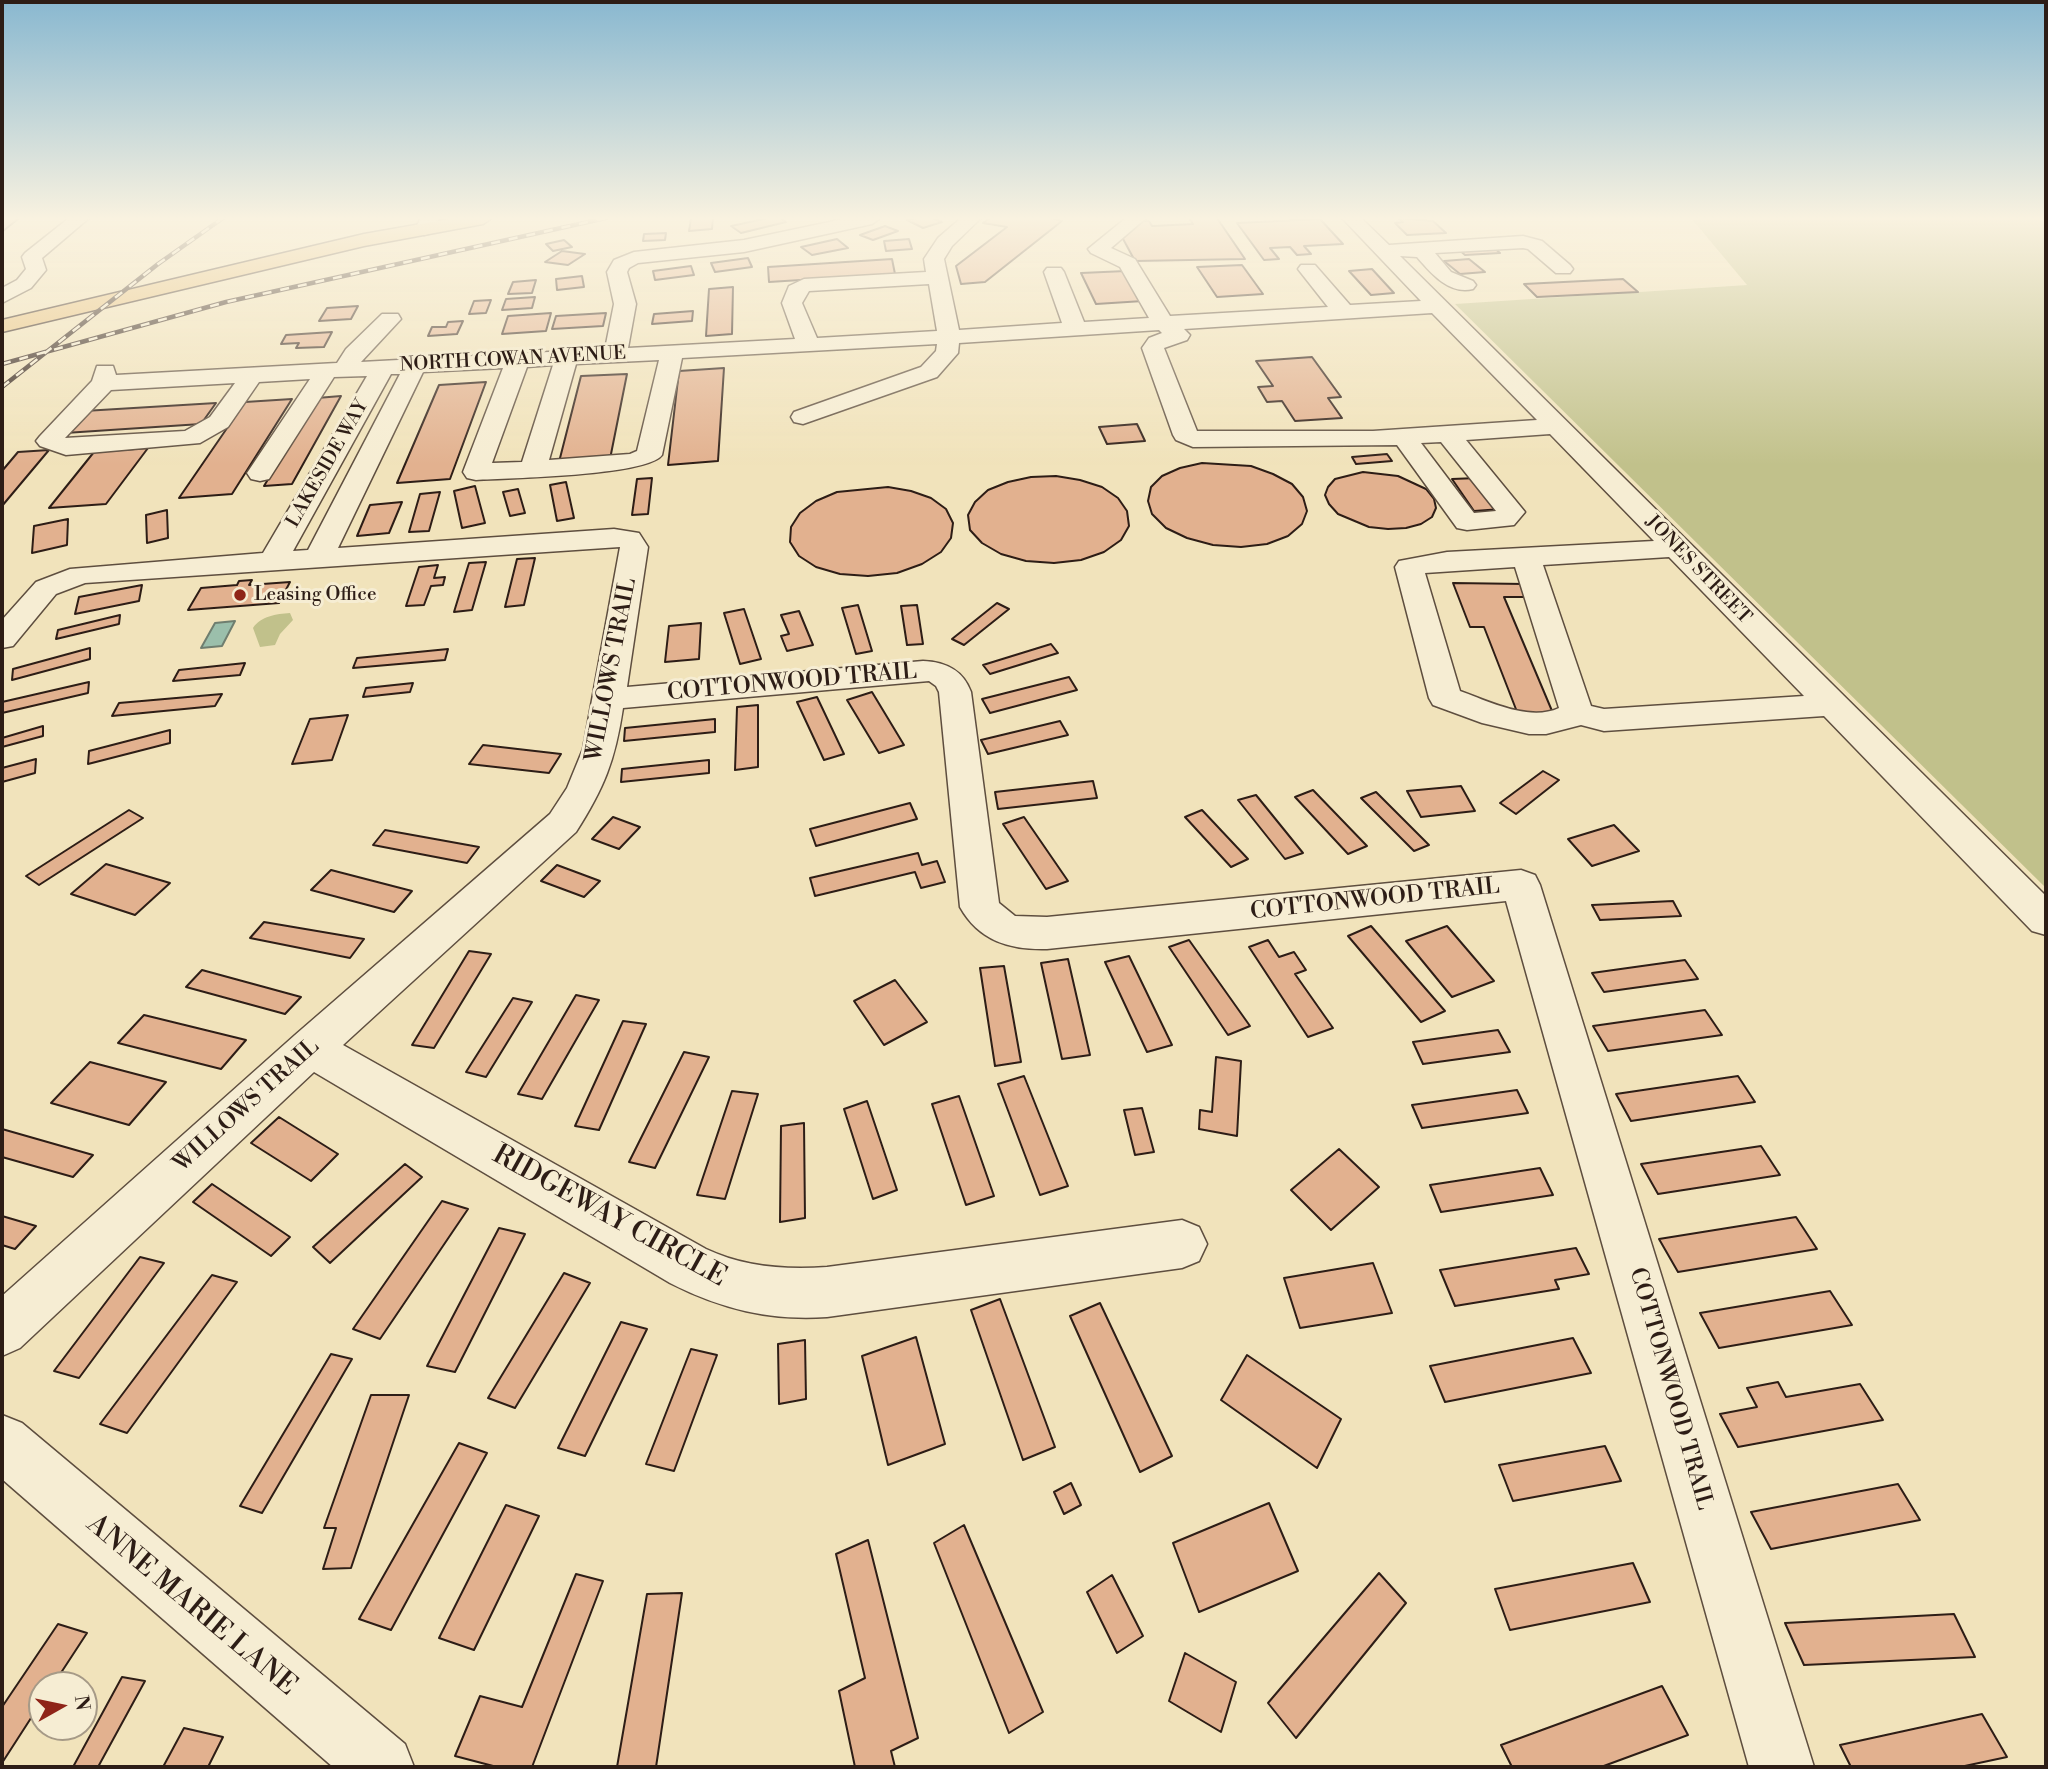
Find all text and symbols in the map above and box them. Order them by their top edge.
street label: NORTH COWAN AVENUE [399,343,627,377]
street label: LAKESIDE WAY [282,396,374,532]
street label: JONES STREET [1640,511,1756,629]
street label: WILLOWS TRAIL [581,576,643,764]
place label: Leasing Office [254,584,377,606]
marker: Leasing Office [232,587,248,603]
street label: COTTONWOOD TRAIL [666,658,918,708]
street label: COTTONWOOD TRAIL [1249,873,1501,927]
street label: WILLOWS TRAIL [169,1033,325,1179]
street label: RIDGEWAY CIRCLE [486,1139,732,1295]
street label: COTTONWOOD TRAIL [1622,1265,1718,1513]
street label: ANNE MARIE LANE [79,1508,303,1704]
north arrow [28,1671,98,1741]

